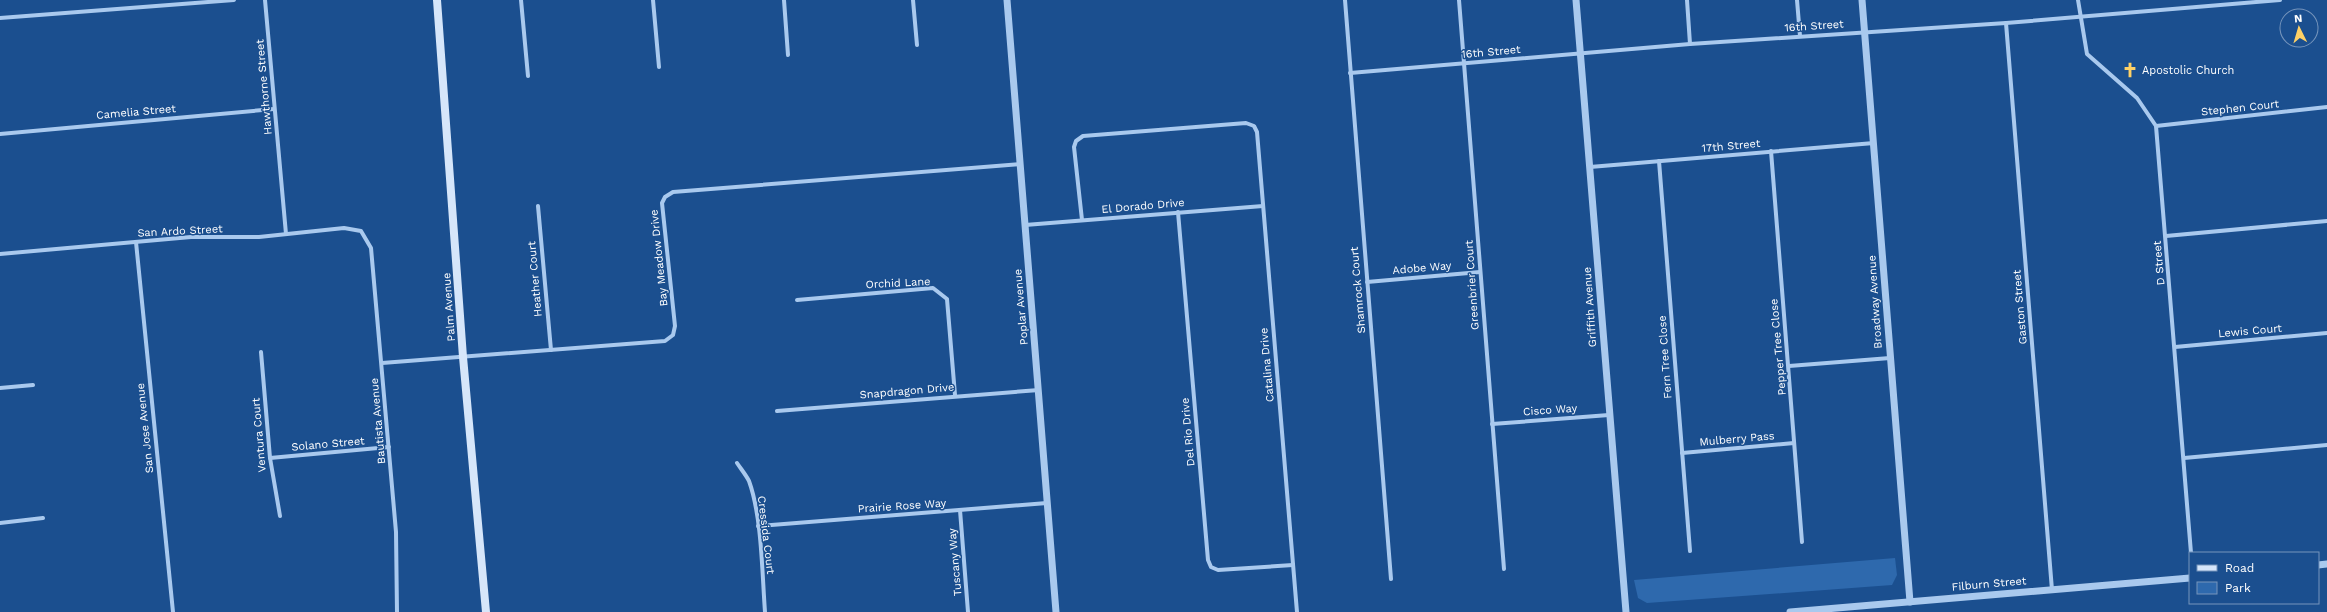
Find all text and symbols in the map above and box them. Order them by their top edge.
north arrow [2279,8,2319,48]
text: N [2294,12,2303,25]
street label: 16th Street [1784,17,1844,35]
street label: Hawthorne Street [253,38,275,135]
street label: 16th Street [1461,43,1521,61]
church icon: Apostolic Church [2121,61,2139,79]
place label: Apostolic Church [2142,64,2234,77]
street label: Stephen Court [2200,97,2280,119]
street label: Camelia Street [96,102,177,122]
street label: 17th Street [1701,137,1761,155]
street label: El Dorado Drive [1101,196,1185,216]
street label: Bay Meadow Drive [647,209,671,307]
street label: San Ardo Street [137,222,223,240]
street label: Greenbrier Court [1462,239,1482,330]
street label: Heather Court [525,240,545,317]
street label: D Street [2151,240,2167,286]
street label: Shamrock Court [1348,246,1368,334]
street label: Broadway Avenue [1865,255,1885,349]
street label: Adobe Way [1392,259,1452,277]
street label: Griffith Avenue [1581,266,1599,348]
street label: Poplar Avenue [1011,269,1031,345]
street label: Gaston Street [2010,269,2030,345]
street label: Palm Avenue [440,272,458,342]
street label: Orchid Lane [865,275,931,291]
street label: Pepper Tree Close [1767,298,1789,396]
street label: Fern Tree Close [1656,315,1674,399]
street label: Lewis Court [2218,322,2283,340]
street label: Catalina Drive [1257,327,1277,403]
street label: Bautista Avenue [368,377,388,465]
street label: Snapdragon Drive [859,380,955,402]
street label: San Jose Avenue [134,382,156,474]
street label: Ventura Court [249,397,269,473]
street label: Del Rio Drive [1179,397,1197,467]
street label: Cisco Way [1522,402,1578,418]
street label: Mulberry Pass [1699,429,1775,449]
street label: Solano Street [291,434,366,454]
street label: Cressida Court [755,495,777,575]
street label: Prairie Rose Way [857,496,947,516]
street label: Tuscany Way [946,527,964,597]
legend [2189,552,2319,604]
text: Road [2225,561,2254,575]
street label: Filburn Street [1951,574,2027,594]
text: Park [2225,581,2251,595]

